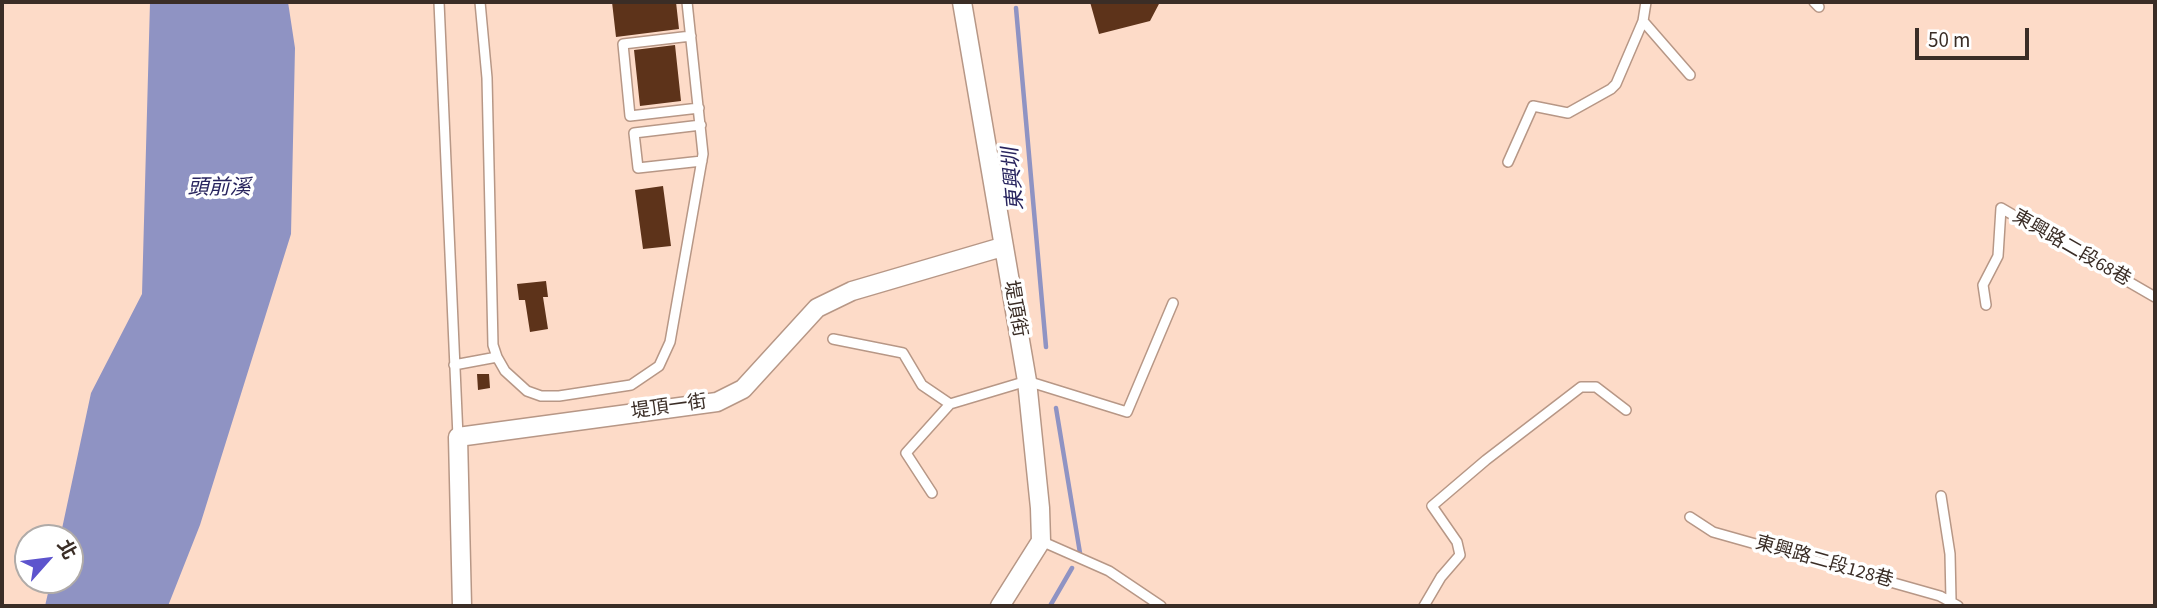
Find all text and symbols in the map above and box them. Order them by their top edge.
scale bar [1919,14,2033,58]
text: 50 m [1928,25,1970,55]
water label: 東興圳 [1000,147,1030,211]
water label: 頭前溪 [188,176,250,202]
street label: 東興路二段68巷 [2008,206,2134,292]
street label: 堤頂街 [998,279,1030,339]
street label: 堤頂一街 [630,391,708,425]
north arrow [14,524,84,594]
street label: 東興路二段128巷 [1752,532,1896,594]
text: 北 [50,535,83,565]

